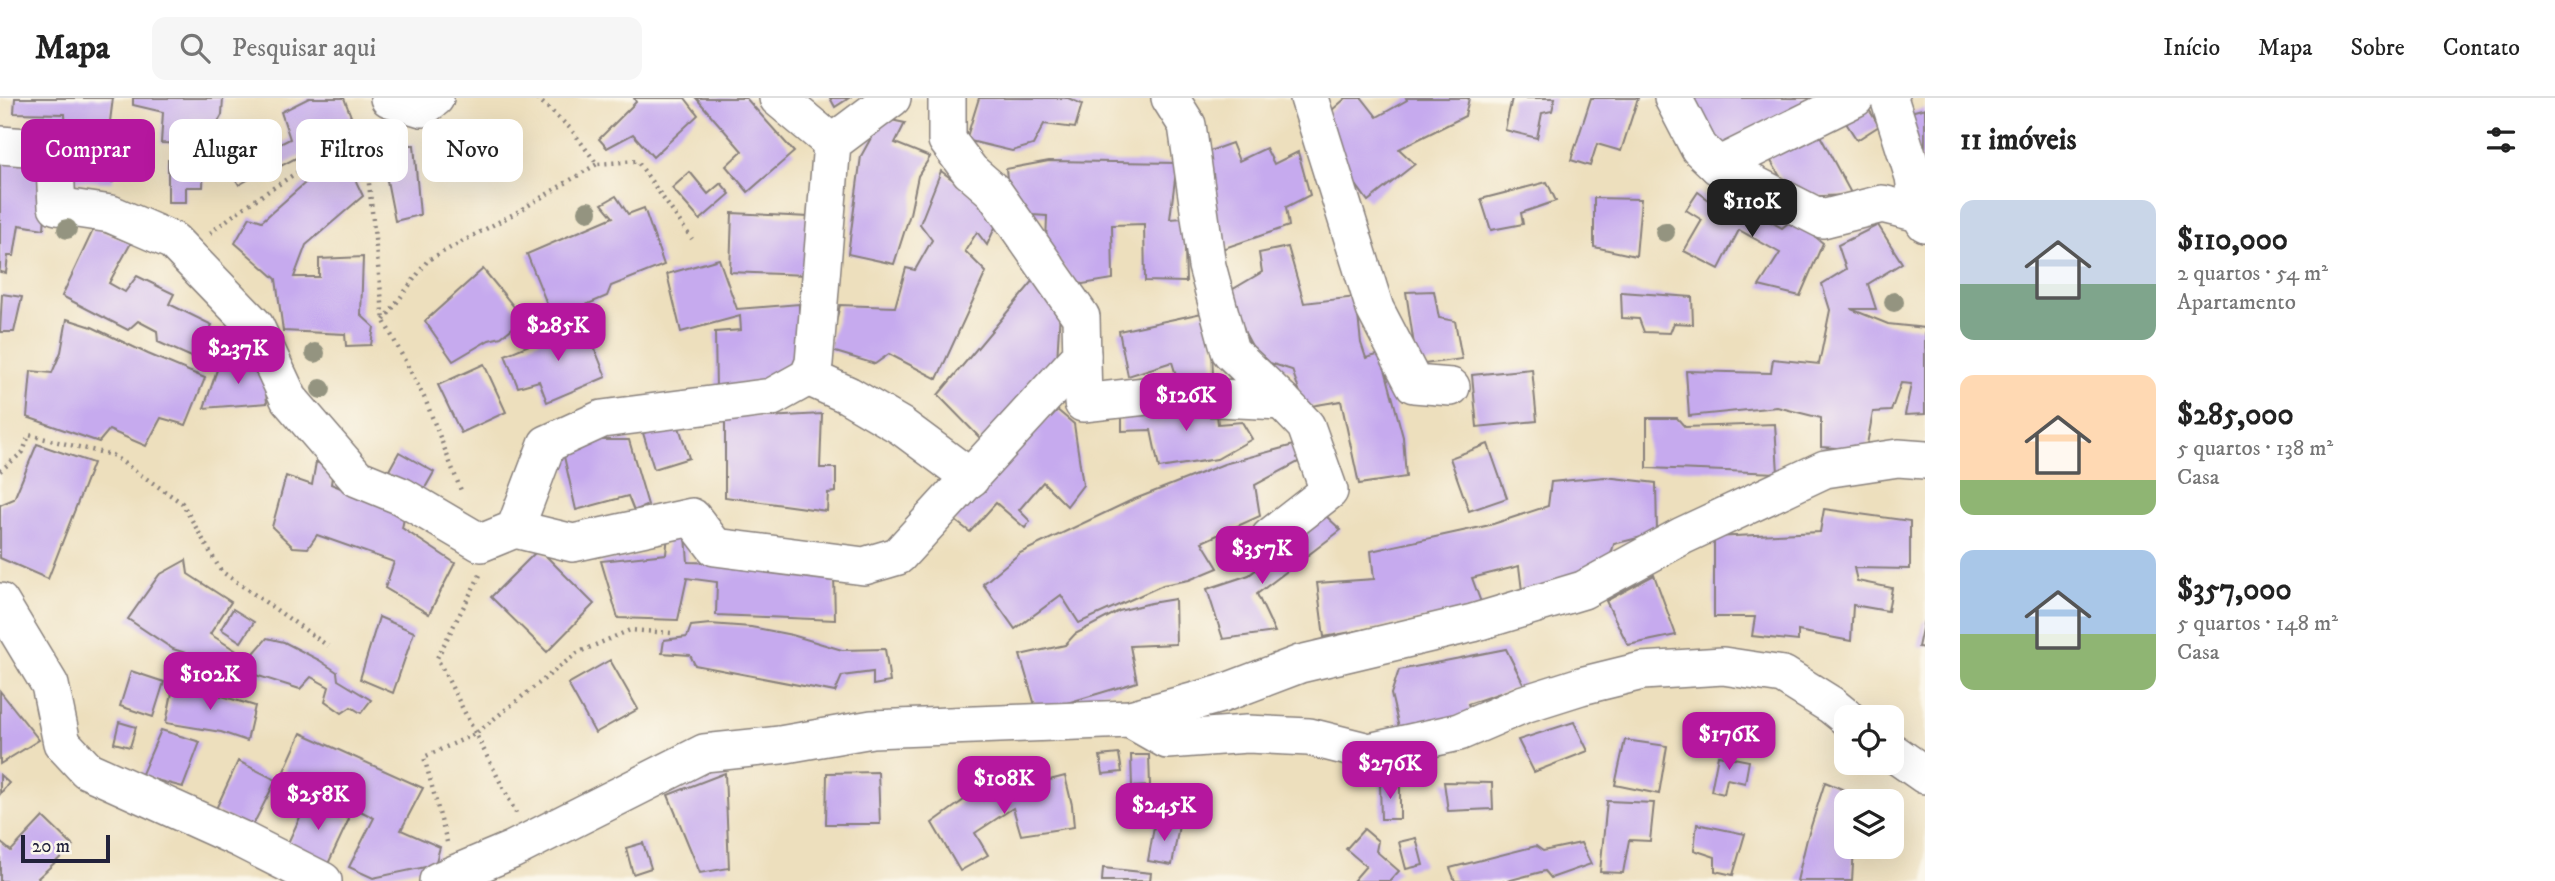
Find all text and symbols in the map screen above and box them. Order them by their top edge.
search box [152,17,642,80]
text: Mapa [35,28,110,69]
icon: search [176,29,214,67]
text: Pesquisar aqui [232,32,376,65]
text: Início [2163,33,2220,63]
text: Mapa [2258,33,2312,63]
text: Sobre [2350,33,2405,63]
text: Contato [2443,33,2520,63]
chip: Comprar [21,119,155,182]
chip: Alugar [169,119,282,182]
chip: Filtros [296,119,408,182]
chip: Novo [422,119,523,182]
icon: filters [2482,121,2520,159]
text: 11 imóveis [1960,122,2077,159]
pin: $110K [1703,180,1801,239]
text: $110K [1723,187,1781,216]
text: $110,000 [2177,222,2288,259]
icon: home [2016,228,2100,312]
text: 2 quartos · 54 m² [2177,259,2328,288]
text: Apartamento [2177,288,2296,317]
pin: $285K [509,303,607,363]
text: $285K [527,311,589,340]
pin: $237K [189,327,287,386]
text: $237K [208,334,268,363]
pin: $126K [1137,374,1235,433]
text: $126K [1156,381,1216,410]
text: $285,000 [2177,397,2294,434]
icon: home [2016,403,2100,487]
text: 5 quartos · 138 m² [2177,434,2333,463]
text: Casa [2177,463,2220,492]
pin: $357K [1213,526,1311,586]
text: $357K [1232,534,1292,563]
text: $357,000 [2177,572,2292,609]
icon: home [2016,578,2100,662]
text: 5 quartos · 148 m² [2177,609,2338,638]
text: Casa [2177,638,2220,667]
pin: $102K [161,652,259,712]
text: $102K [180,660,240,689]
map controls [1834,705,1904,859]
button: locate [1834,705,1904,775]
pin: $176K [1680,712,1778,772]
text: $176K [1698,720,1760,749]
pin: $276K [1341,742,1439,801]
text: $276K [1358,749,1422,778]
pin: $108K [955,756,1053,816]
text: $108K [974,764,1034,793]
pin: $258K [269,772,367,832]
text: $258K [287,780,349,809]
pin: $245K [1115,784,1213,843]
button: layers [1834,789,1904,859]
text: $245K [1132,791,1196,820]
scale bar [21,832,110,864]
text: 20 m [32,835,70,858]

